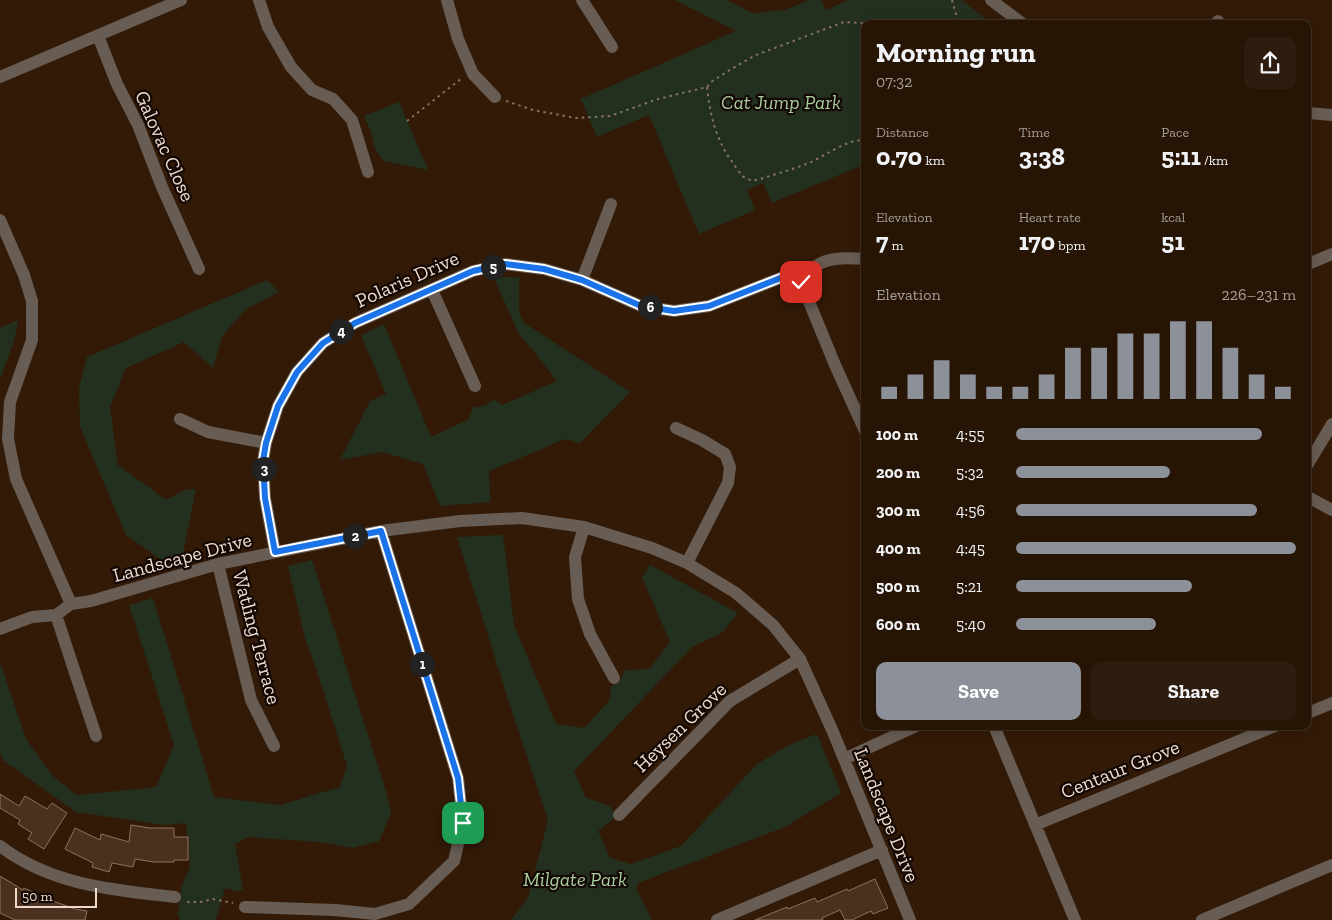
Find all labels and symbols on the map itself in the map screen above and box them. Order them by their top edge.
street label: Galovac Close [130,87,200,205]
park label: Cat Jump Park [721,90,841,114]
street label: Polaris Drive [352,246,462,312]
pin: 5 [480,254,506,280]
pin [780,261,822,303]
pin: 6 [638,294,662,320]
pin: 4 [328,318,354,344]
pin: 3 [252,456,276,482]
pin: 2 [342,524,368,548]
street label: Landscape Drive [110,527,254,587]
street label: Watling Terrace [228,567,286,707]
pin: 1 [410,652,434,676]
street label: Heysen Grove [629,677,731,777]
street label: Centaur Grove [1057,734,1183,804]
street label: Landscape Drive [849,744,925,886]
pin [442,802,484,844]
park label: Milgate Park [523,867,627,891]
scale bar [15,885,98,908]

